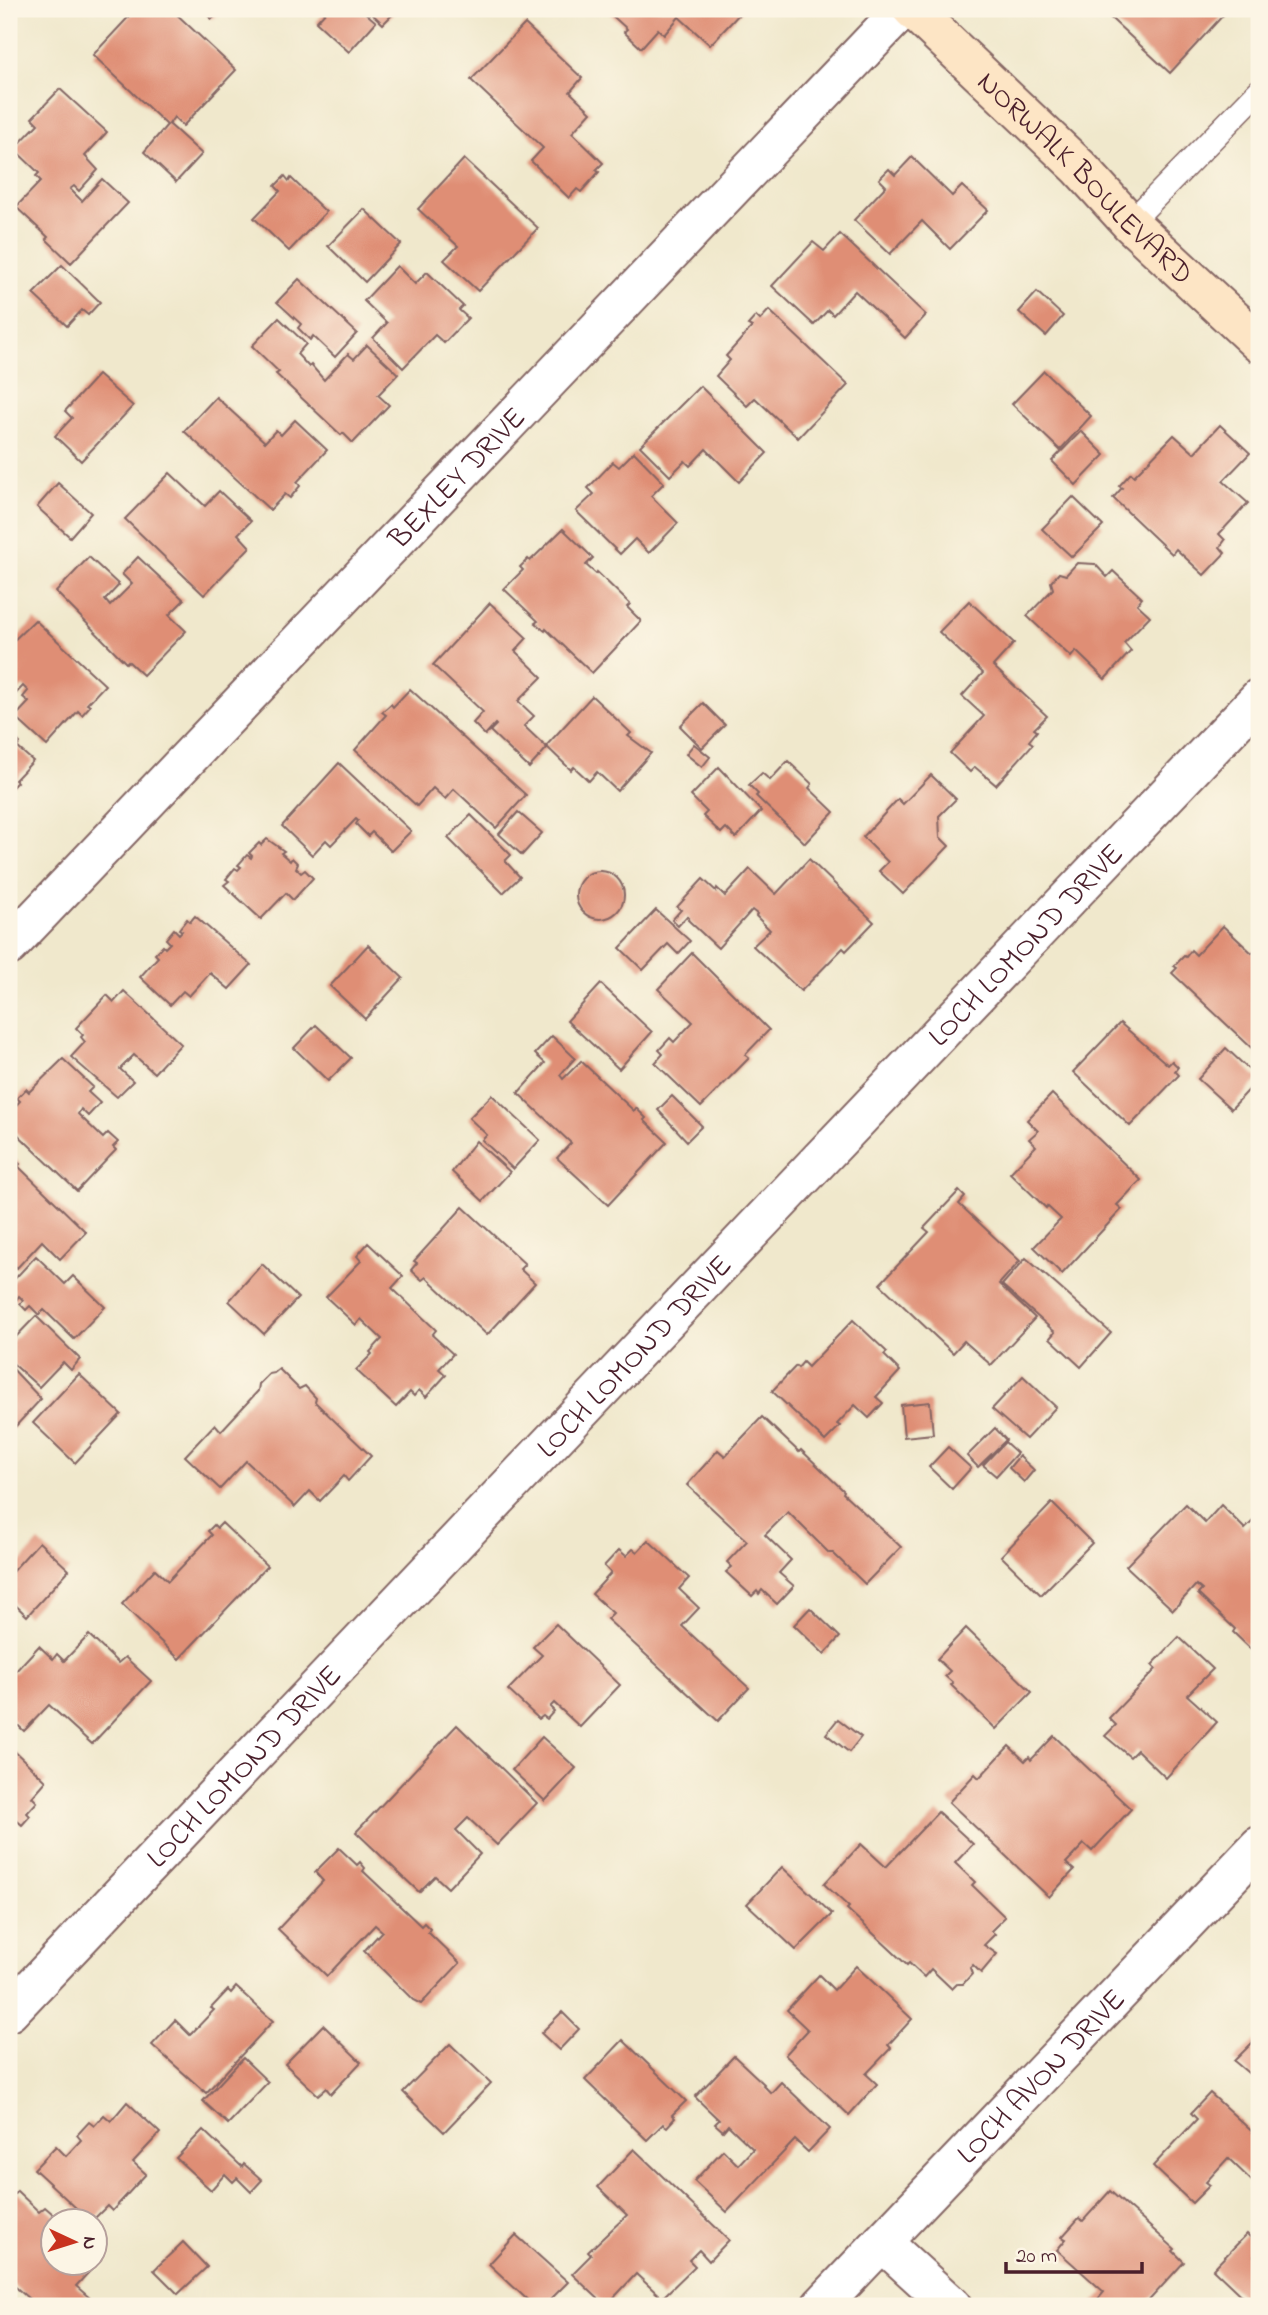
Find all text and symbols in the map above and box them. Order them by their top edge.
street label: NORWALK BOULEVARD [966,62,1202,296]
street label: BEXLEY DRIVE [379,398,537,561]
street label: LOCH LOMOND DRIVE [919,834,1135,1058]
street label: LOCH LOMOND DRIVE [528,1246,744,1470]
street label: LOCH LOMOND DRIVE [138,1656,353,1880]
street label: LOCH AVON DRIVE [948,1980,1137,2176]
north arrow [38,2206,108,2276]
scale bar [1006,2231,1142,2275]
text: N [75,2236,102,2251]
text: 20 m [1016,2242,1057,2272]

